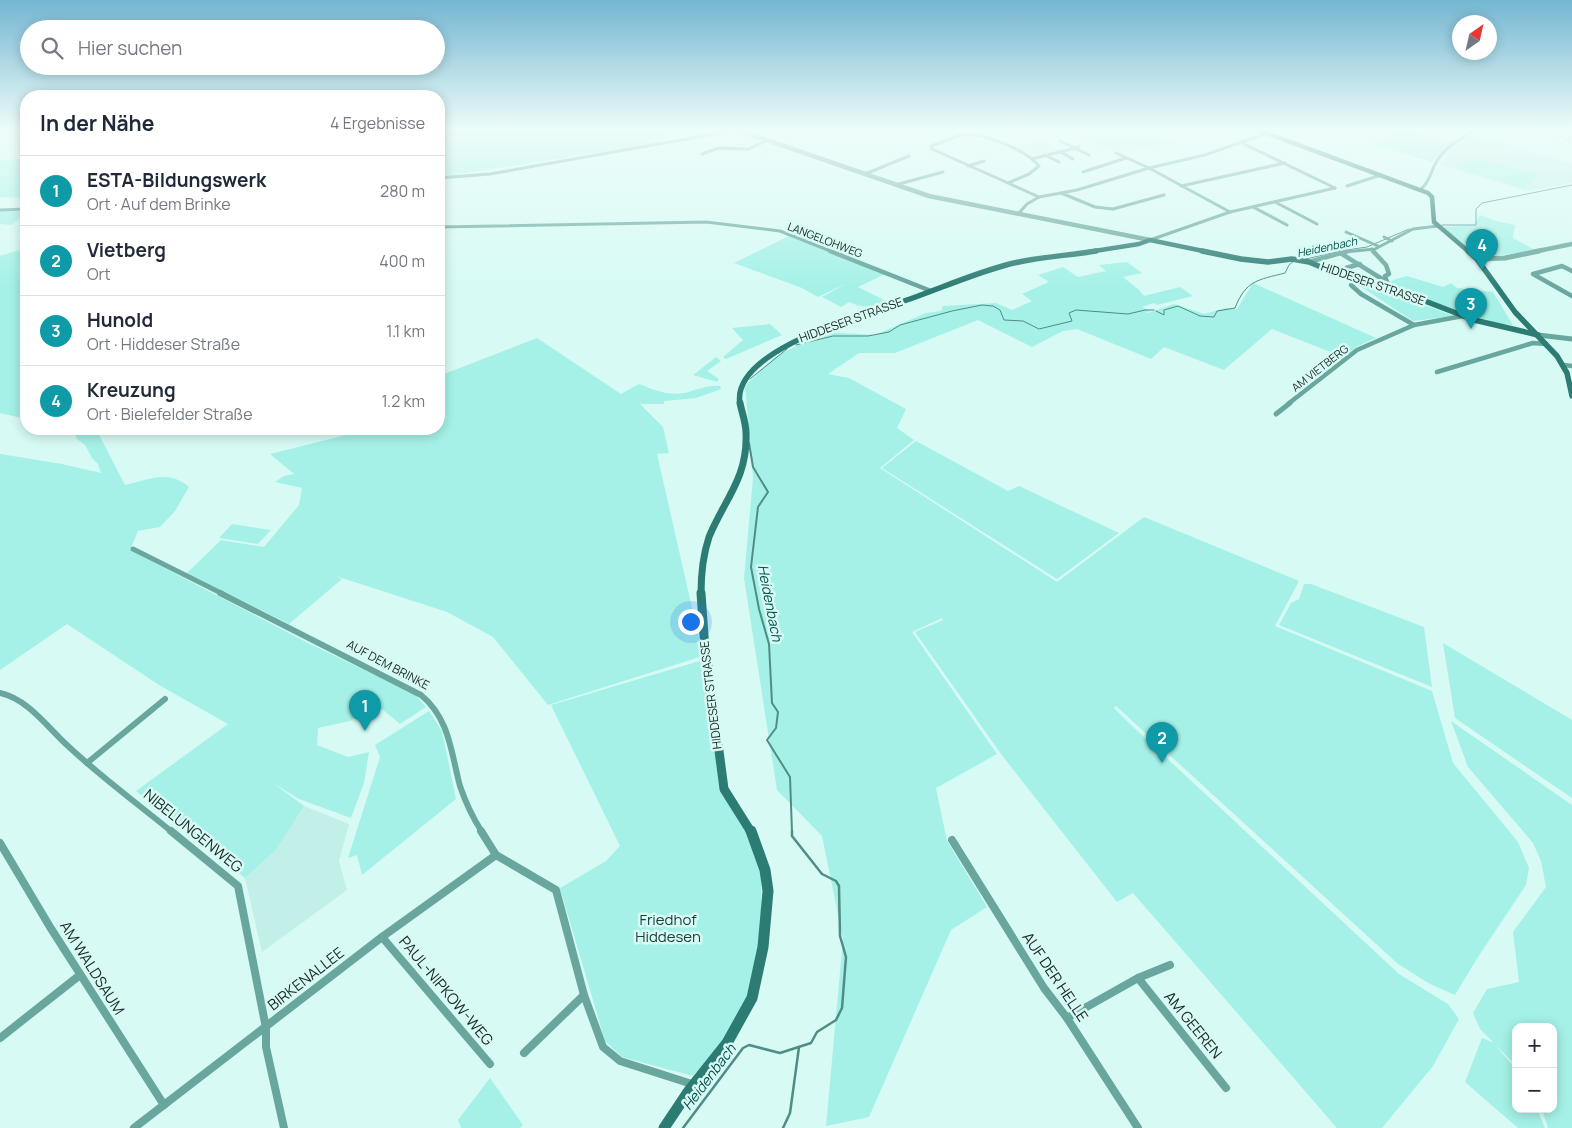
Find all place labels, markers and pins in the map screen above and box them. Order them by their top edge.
pin: 4 [1466,229,1498,270]
pin: 3 [1455,288,1487,329]
pin: 1 [349,690,381,731]
pin: 2 [1146,722,1178,763]

